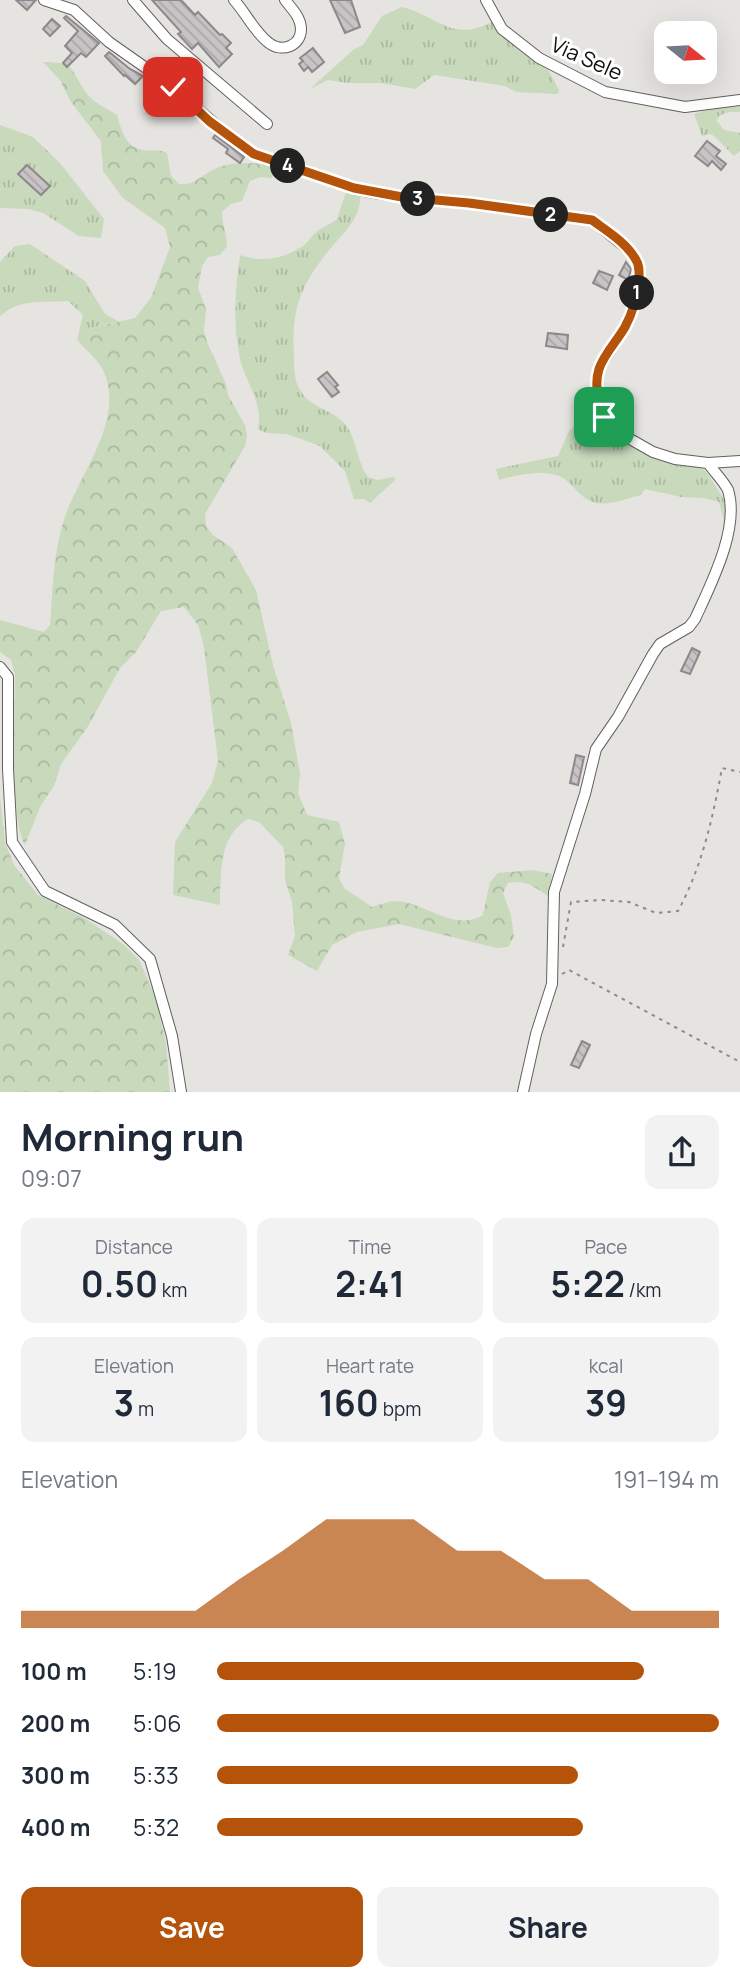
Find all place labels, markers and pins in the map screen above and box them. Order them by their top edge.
pin [143,57,203,117]
pin: 4 [270,148,306,184]
pin: 3 [400,182,436,216]
pin: 2 [534,198,568,232]
pin: 1 [620,276,654,310]
pin [574,387,634,447]

